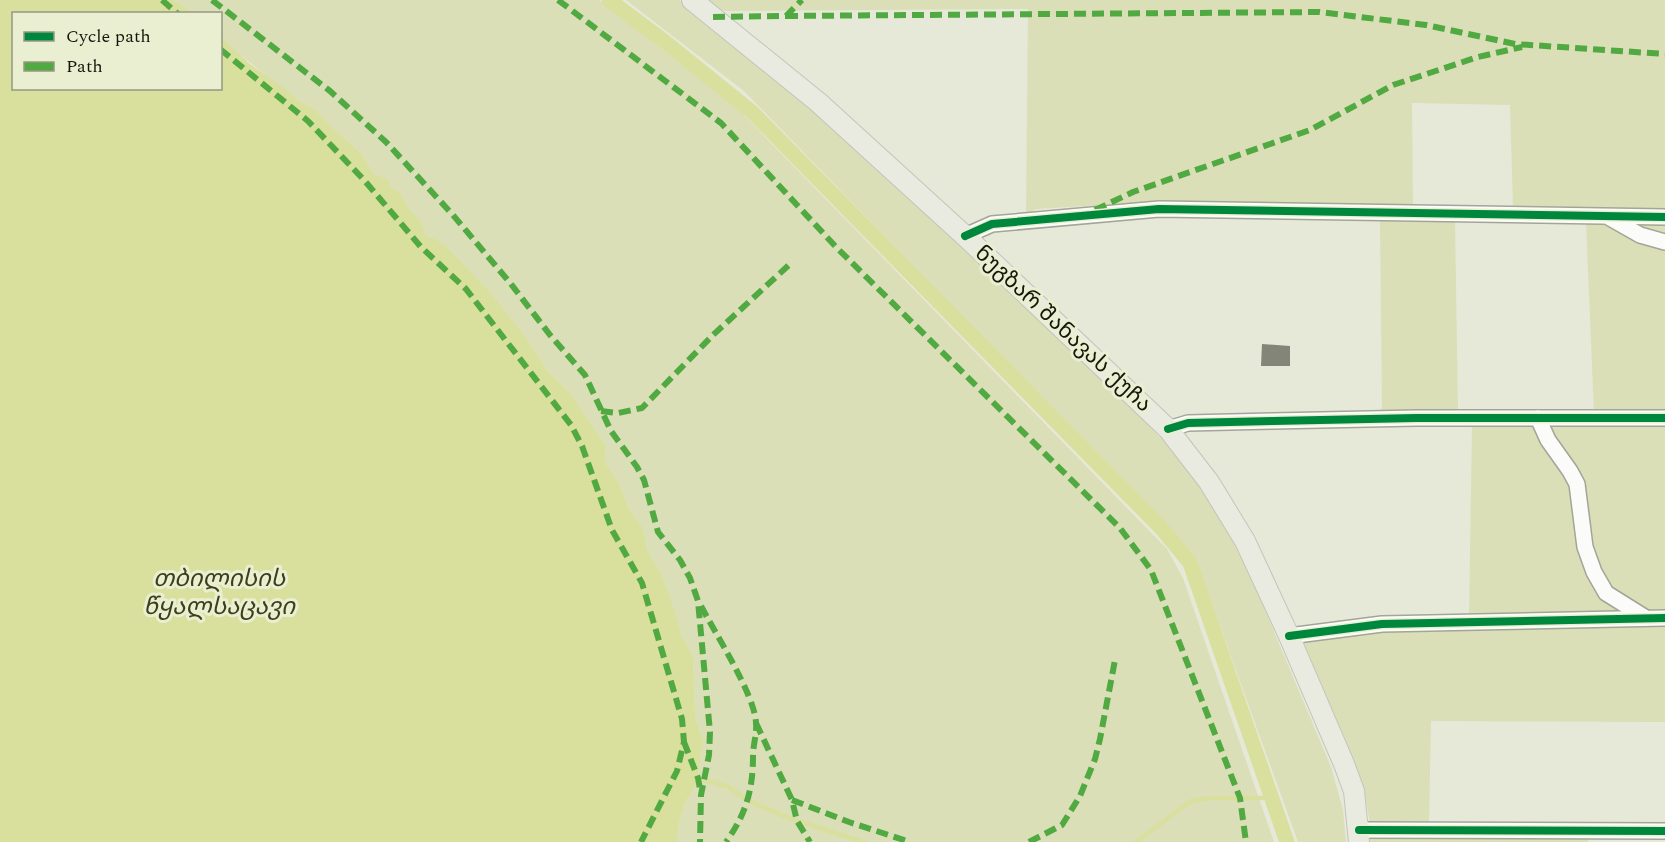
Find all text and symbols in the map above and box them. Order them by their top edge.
legend [12,12,222,90]
text: Cycle path [66,23,151,50]
text: Path [66,53,103,80]
street label: ნუგზარ შანავას ქუჩა [967,238,1159,420]
water label: თბილისის წყალსაცავი [143,561,296,625]

